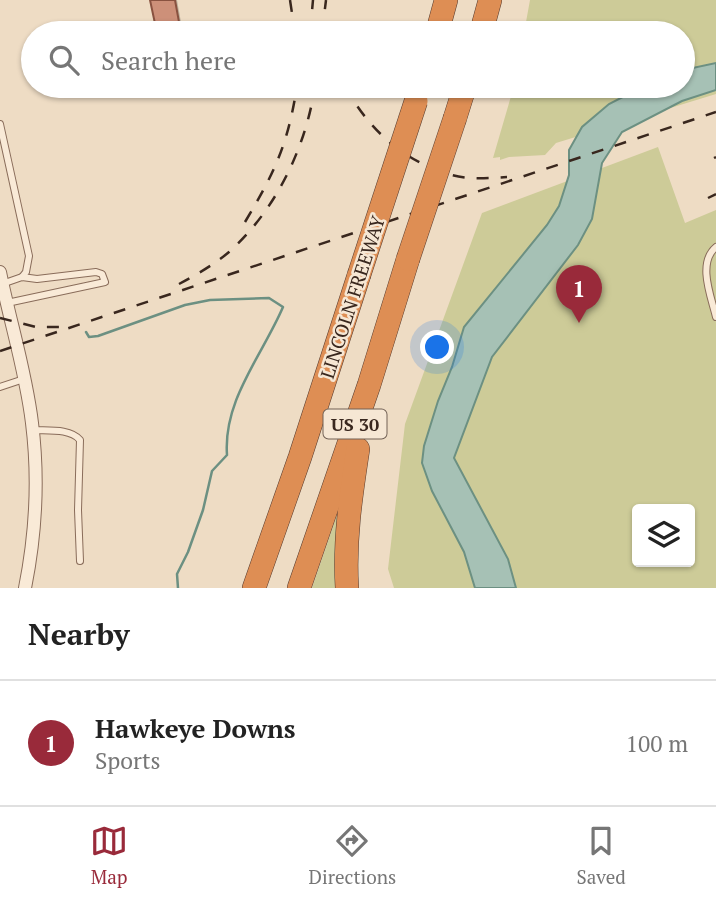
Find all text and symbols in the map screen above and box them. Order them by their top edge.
search box [21,21,695,98]
icon: search [45,41,83,79]
text: Search here [101,43,236,77]
street label: LINCOLN FREEWAY [314,212,390,382]
pin: 1 [556,265,602,323]
your location [420,330,454,364]
road number: US 30 [324,410,386,438]
map controls [632,504,695,567]
button: layers [632,504,695,567]
text: Nearby [28,614,130,654]
text: Hawkeye Downs [95,711,296,745]
text: 1 [45,728,58,759]
text: 100 m [626,728,688,759]
text: Sports [95,745,160,776]
tab: Map [90,822,128,889]
tab: Directions [309,822,396,889]
tab: Saved [577,822,626,889]

